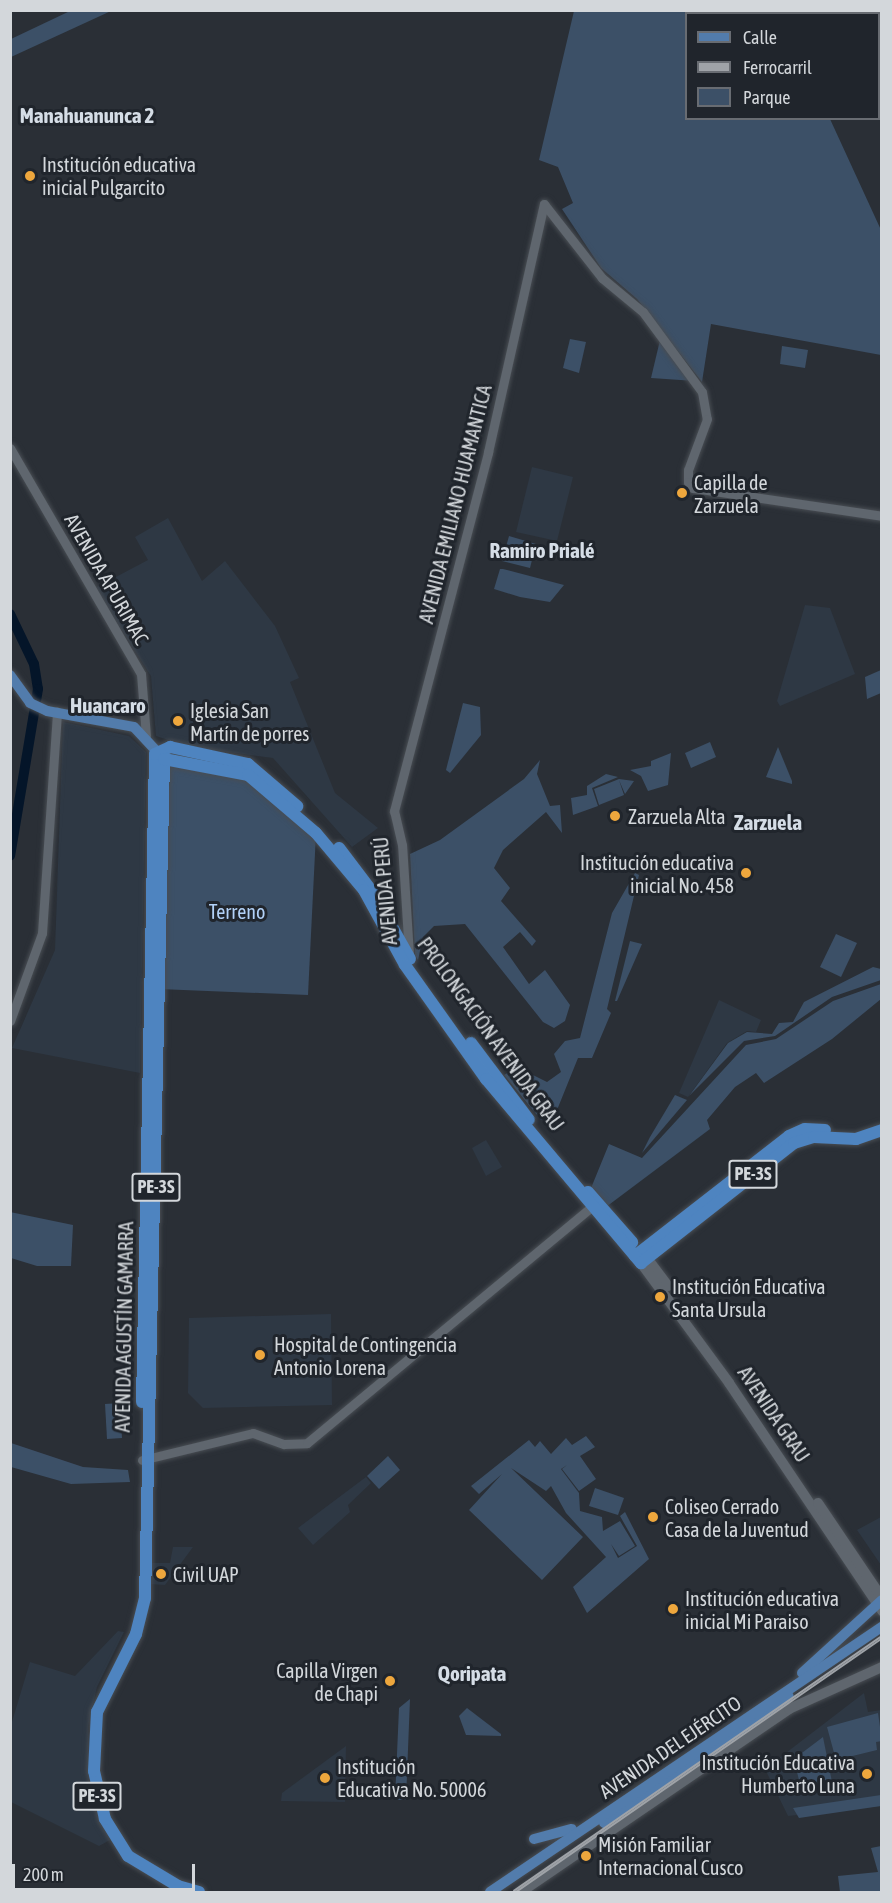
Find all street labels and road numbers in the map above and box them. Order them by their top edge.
street label: AVENIDA EMILIANO HUAMANTICA [414,382,496,626]
street label: AVENIDA APURIMAC [60,509,154,649]
street label: AVENIDA PERÚ [368,836,402,946]
street label: PROLONGACIÓN AVENIDA GRAU [413,933,569,1135]
road number: PE-3S [728,1159,778,1189]
road number: PE-3S [130,1172,182,1202]
street label: AVENIDA AGUSTÍN GAMARRA [110,1221,138,1433]
street label: AVENIDA GRAU [733,1361,815,1467]
street label: AVENIDA DEL EJÉRCITO [594,1691,746,1803]
road number: PE-3S [72,1781,122,1811]

